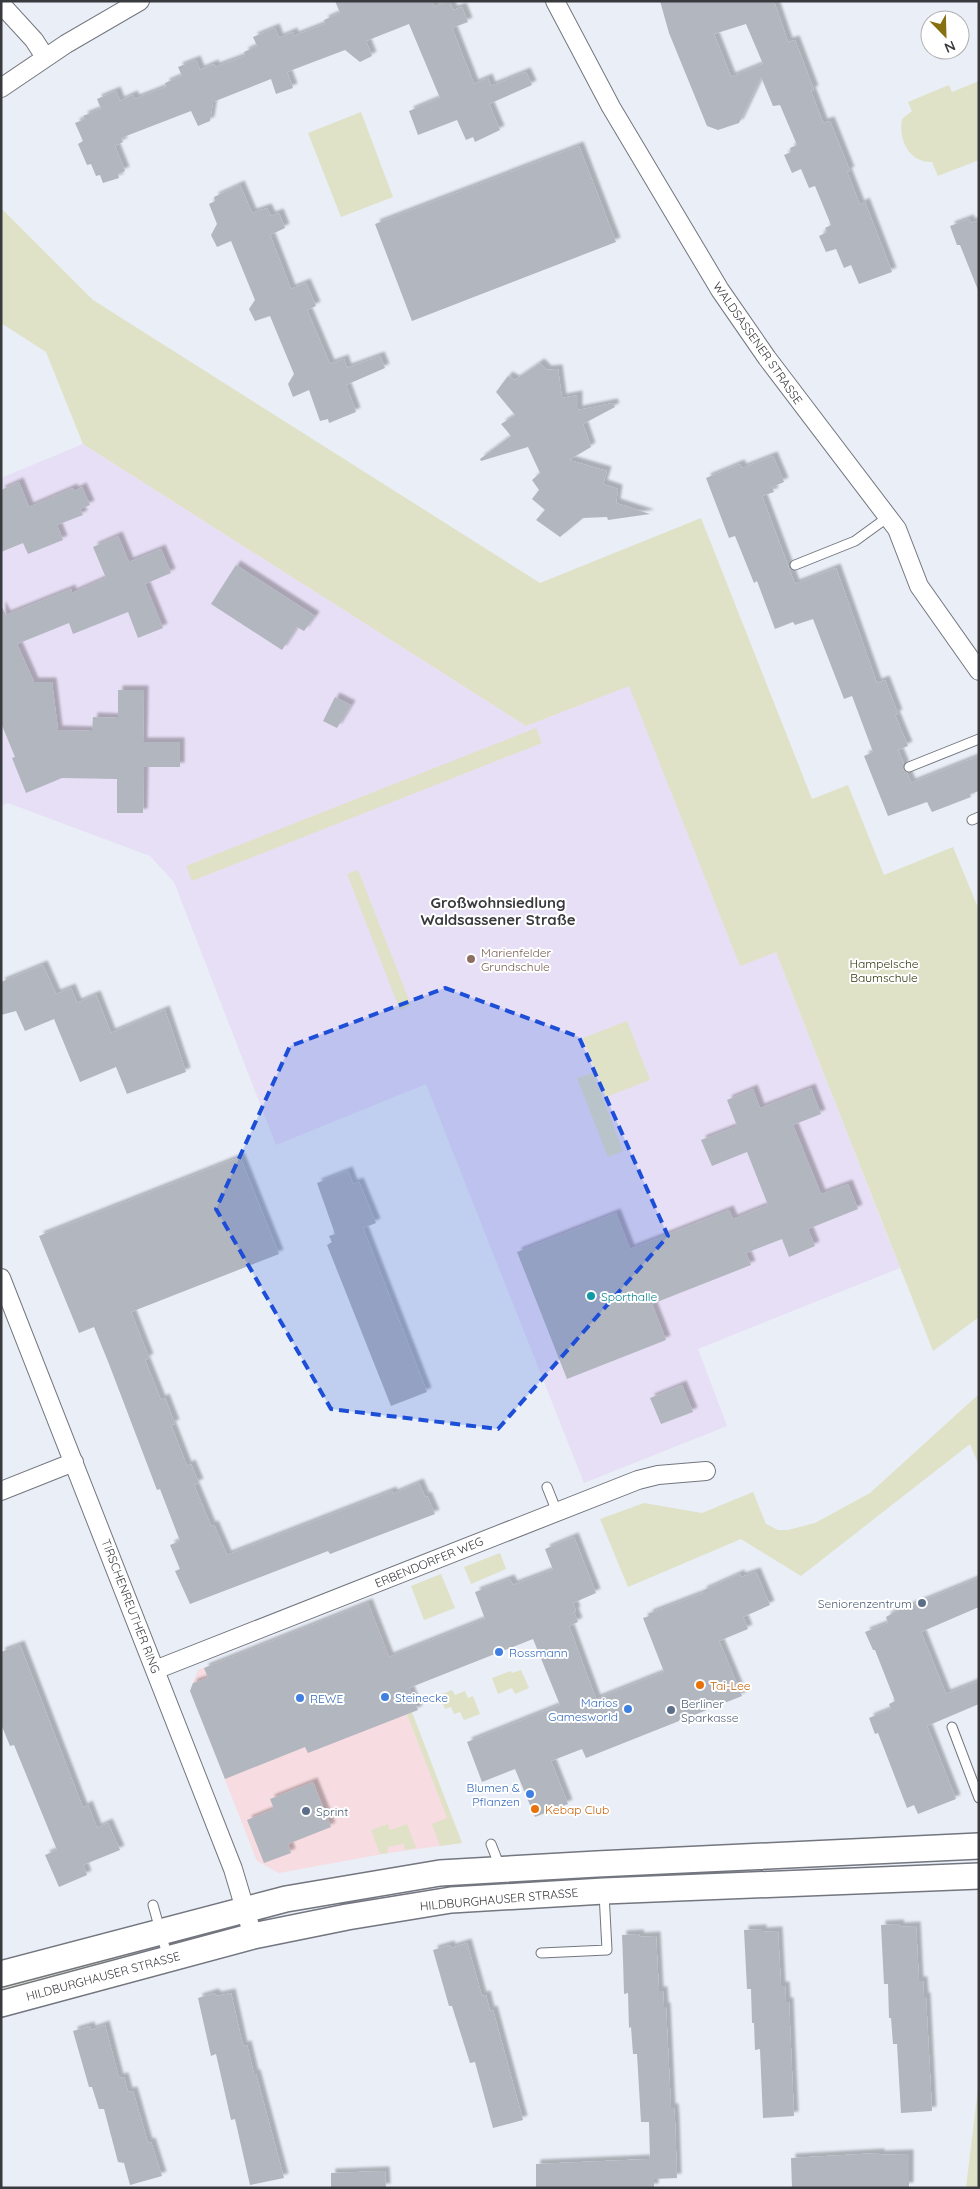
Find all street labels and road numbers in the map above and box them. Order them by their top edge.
street label: WALDSASSENER STRASSE [710,279,806,407]
street label: ERBENDORFER WEG [373,1533,485,1591]
street label: TIRSCHENREUTHER RING [98,1537,164,1675]
street label: HILDBURGHAUSER STRASSE [419,1885,579,1913]
street label: HILDBURGHAUSER STRASSE [24,1948,182,2004]

